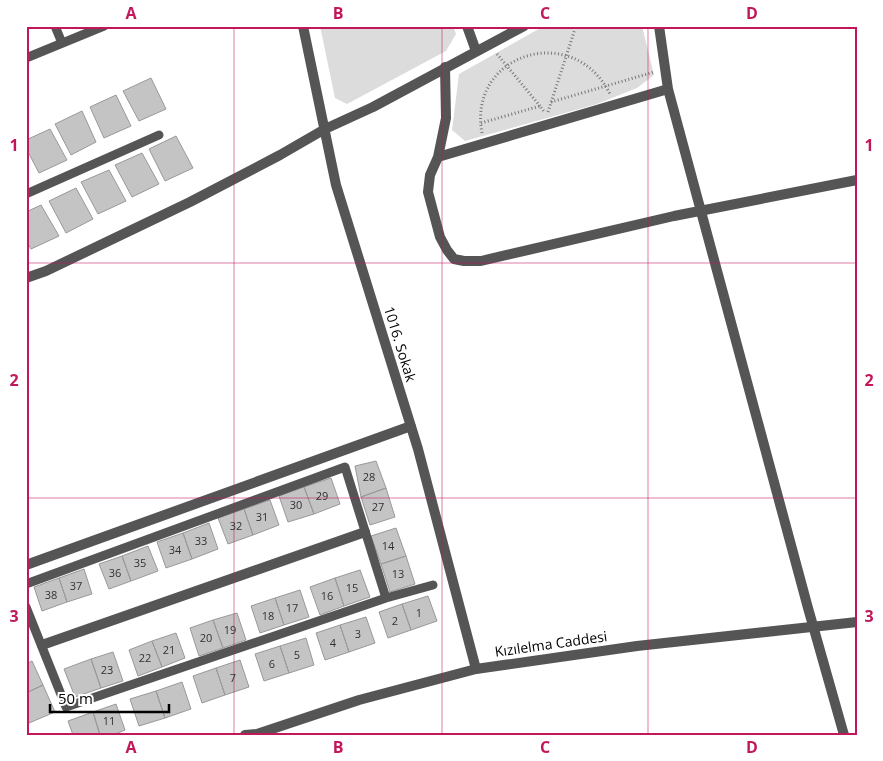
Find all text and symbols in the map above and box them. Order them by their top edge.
text: A [125,2,137,24]
text: B [333,2,343,24]
text: C [540,2,550,24]
text: D [746,2,758,24]
text: 1 [9,134,19,156]
text: 1 [864,134,874,156]
street label: 1016. Sokak [380,304,421,384]
text: 2 [9,369,19,391]
text: 2 [864,369,874,391]
house number: 28 [363,469,375,484]
house number: 29 [316,488,328,503]
house number: 30 [290,497,302,512]
house number: 27 [372,499,384,514]
house number: 31 [256,509,268,524]
house number: 32 [230,518,242,533]
house number: 33 [195,533,207,548]
house number: 14 [382,538,395,553]
house number: 34 [169,542,182,557]
house number: 35 [134,555,146,570]
house number: 36 [109,565,121,580]
house number: 13 [392,566,404,581]
house number: 37 [70,578,82,593]
house number: 15 [346,580,358,595]
house number: 38 [45,587,57,602]
house number: 16 [321,588,333,603]
house number: 17 [286,600,298,615]
text: 3 [9,605,19,627]
house number: 1 [416,605,422,620]
text: 3 [864,605,874,627]
house number: 18 [262,608,274,623]
house number: 2 [392,613,398,628]
house number: 19 [224,622,236,637]
house number: 3 [355,626,361,641]
street label: Kızılelma Caddesi [494,626,608,661]
house number: 20 [200,630,212,645]
house number: 4 [330,635,337,650]
house number: 21 [163,642,175,657]
house number: 5 [294,647,300,662]
house number: 22 [139,650,151,665]
house number: 6 [269,656,275,671]
house number: 23 [101,662,113,677]
house number: 7 [230,670,236,685]
scale bar [50,681,169,713]
text: 50 m [58,688,93,708]
house number: 11 [103,713,115,728]
text: A [125,736,137,758]
text: B [333,736,343,758]
text: C [540,736,550,758]
text: D [746,736,758,758]

